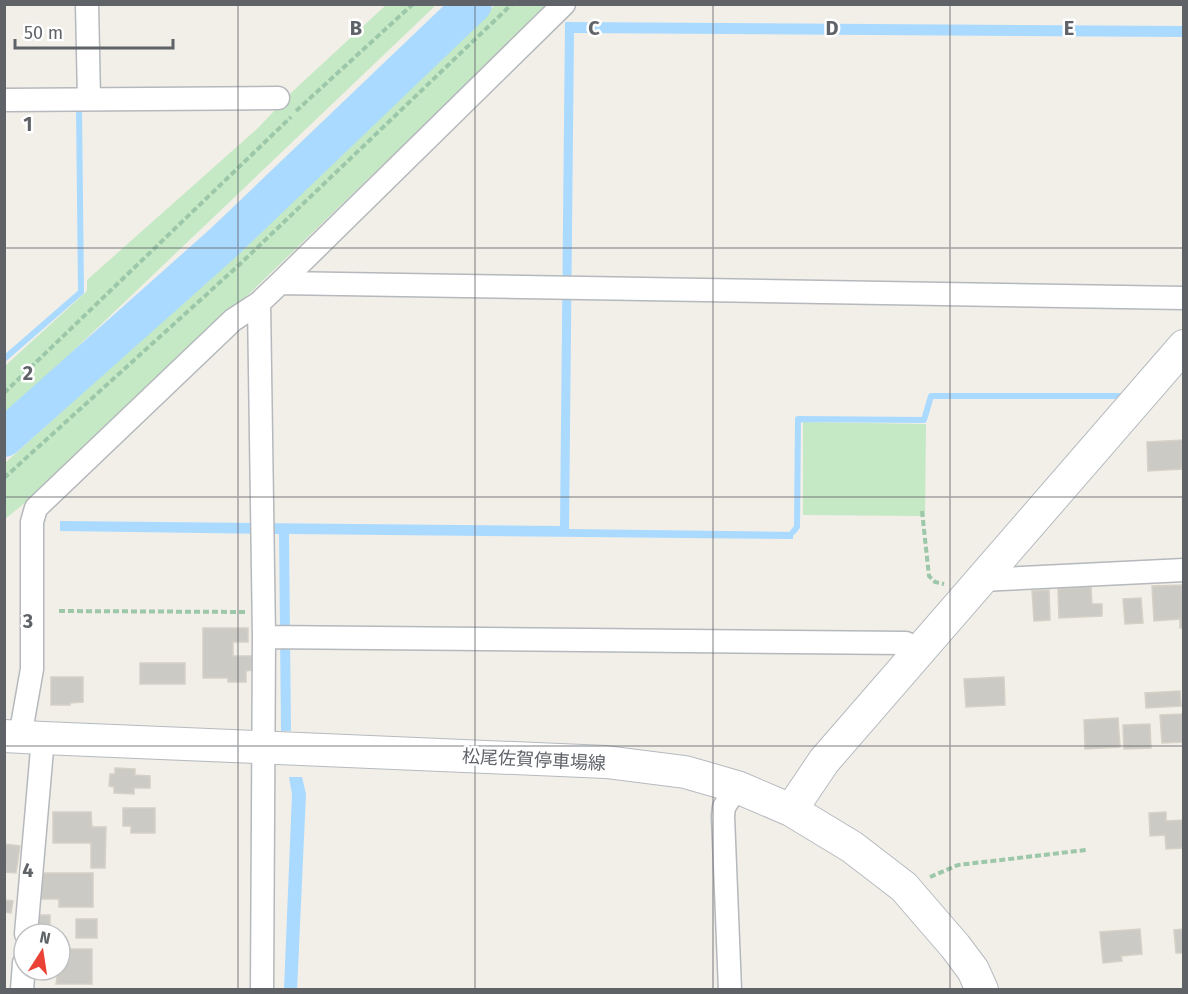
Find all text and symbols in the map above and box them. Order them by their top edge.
scale bar [15,12,172,50]
text: B [350,16,362,40]
text: C [588,16,600,40]
text: D [825,16,839,40]
text: E [1064,16,1074,40]
text: 50 m [24,22,63,44]
text: 1 [23,112,33,136]
text: 2 [23,361,33,385]
text: 3 [22,609,33,633]
street label: 松尾佐賀停車場線 [462,745,606,775]
text: 4 [22,858,34,882]
north arrow [12,922,72,982]
text: N [38,927,52,948]

